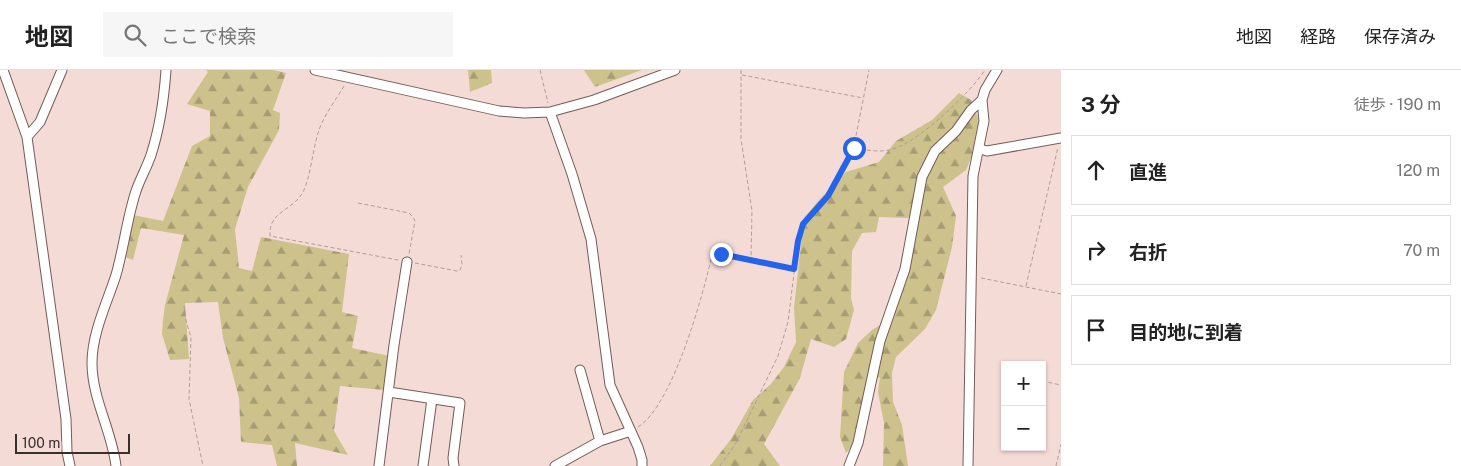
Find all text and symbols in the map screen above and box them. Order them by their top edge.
search box [103,12,453,57]
icon: search [121,21,149,49]
text: 地図 [25,22,73,50]
text: ここで検索 [161,25,256,47]
text: 地図 [1236,26,1272,47]
text: 経路 [1300,26,1336,47]
text: 保存済み [1364,26,1436,47]
text: 3 分 [1081,92,1121,117]
text: 徒歩 · 190 m [1354,95,1441,114]
route start [843,137,866,160]
icon: ahead [1082,156,1110,184]
text: 直進 [1129,161,1167,183]
text: 120 m [1396,161,1440,180]
icon: right [1082,236,1110,264]
text: 右折 [1129,241,1167,263]
text: 70 m [1403,241,1440,260]
route end [710,243,733,266]
icon: arrive [1082,316,1110,344]
text: 目的地に到着 [1129,321,1243,343]
map controls [1001,361,1046,451]
button: + [1001,361,1046,406]
button: − [1001,406,1046,451]
scale bar [15,431,130,454]
text: 100 m [22,435,60,451]

